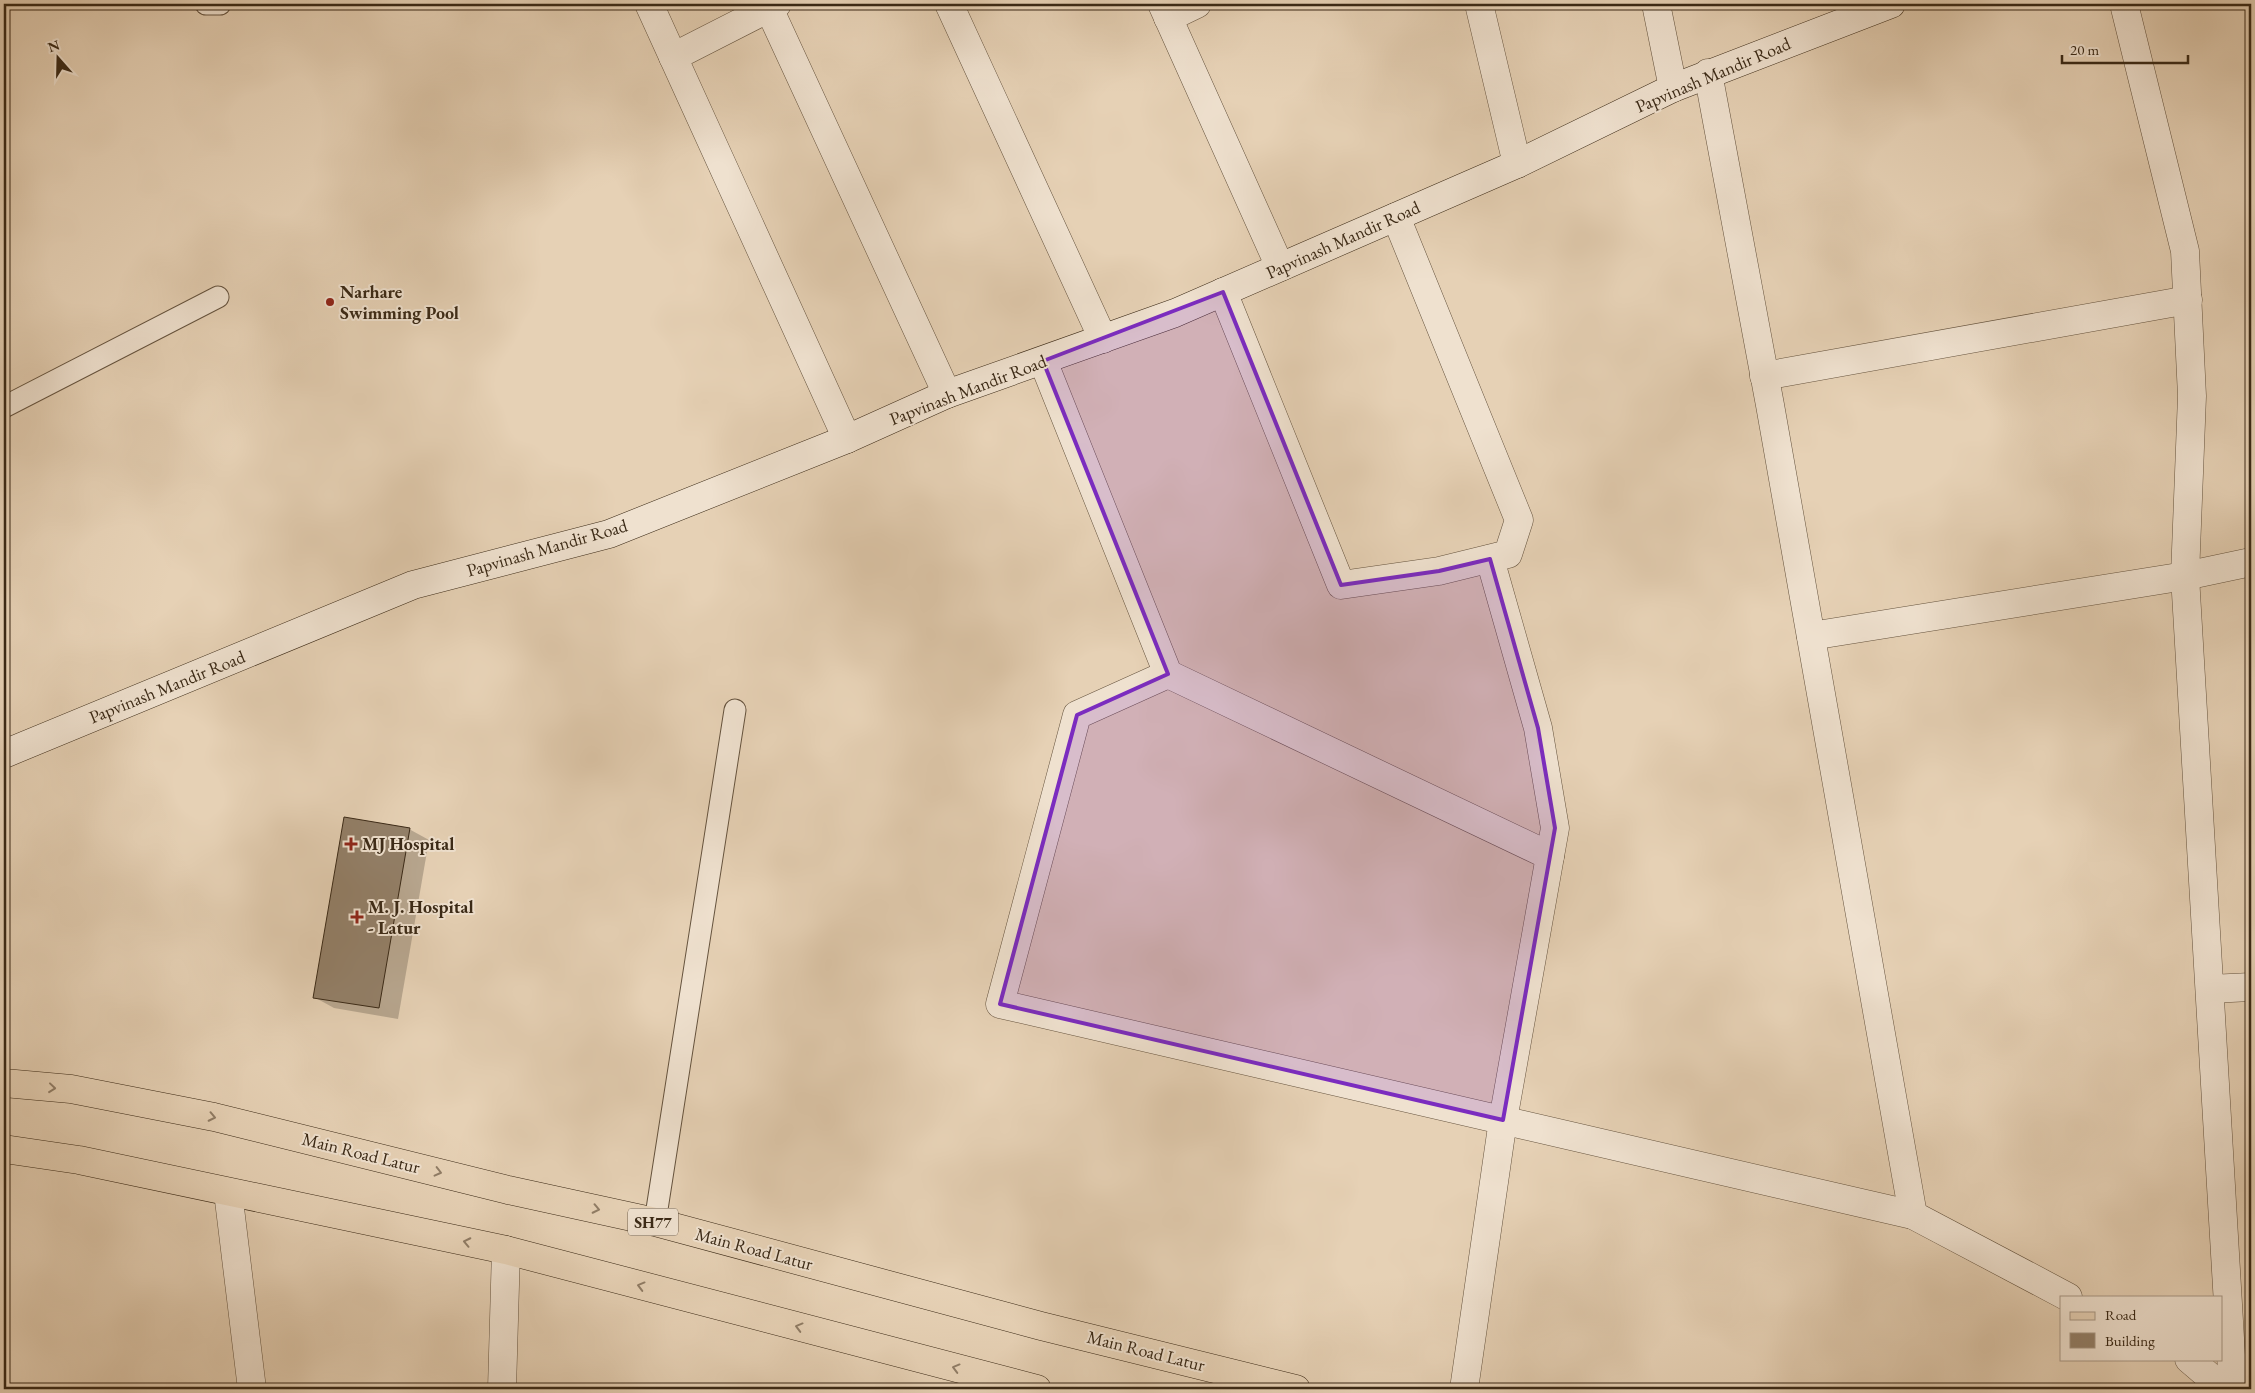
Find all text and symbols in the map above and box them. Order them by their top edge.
street label: Papvinash Mandir Road [1632,31,1795,118]
north arrow [32,32,82,82]
scale bar [2062,32,2189,64]
text: N [45,35,63,56]
text: 20 m [2070,40,2099,59]
street label: Papvinash Mandir Road [1262,195,1424,284]
place label: Narhare Swimming Pool [340,280,459,324]
marker: Narhare Swimming Pool [324,296,336,308]
street label: Papvinash Mandir Road [886,349,1050,430]
street label: Papvinash Mandir Road [464,513,631,581]
street label: Papvinash Mandir Road [85,644,249,728]
place label: MJ Hospital [362,832,454,855]
marker: MJ Hospital [344,837,358,851]
place label: M. J. Hospital - Latur [368,895,474,939]
marker: M. J. Hospital - Latur [350,910,364,924]
one-way arrow [49,1082,57,1093]
one-way arrow [208,1111,217,1121]
street label: Main Road Latur [300,1127,422,1178]
one-way arrow [433,1166,442,1177]
one-way arrow [592,1203,600,1214]
road number: SH77 [628,1208,678,1236]
street label: Main Road Latur [693,1222,815,1275]
one-way arrow [462,1237,471,1248]
one-way arrow [637,1281,646,1292]
legend [2060,1296,2222,1360]
text: Road [2105,1305,2137,1324]
one-way arrow [794,1322,803,1333]
street label: Main Road Latur [1085,1325,1207,1376]
text: Building [2105,1331,2155,1350]
one-way arrow [951,1363,960,1374]

